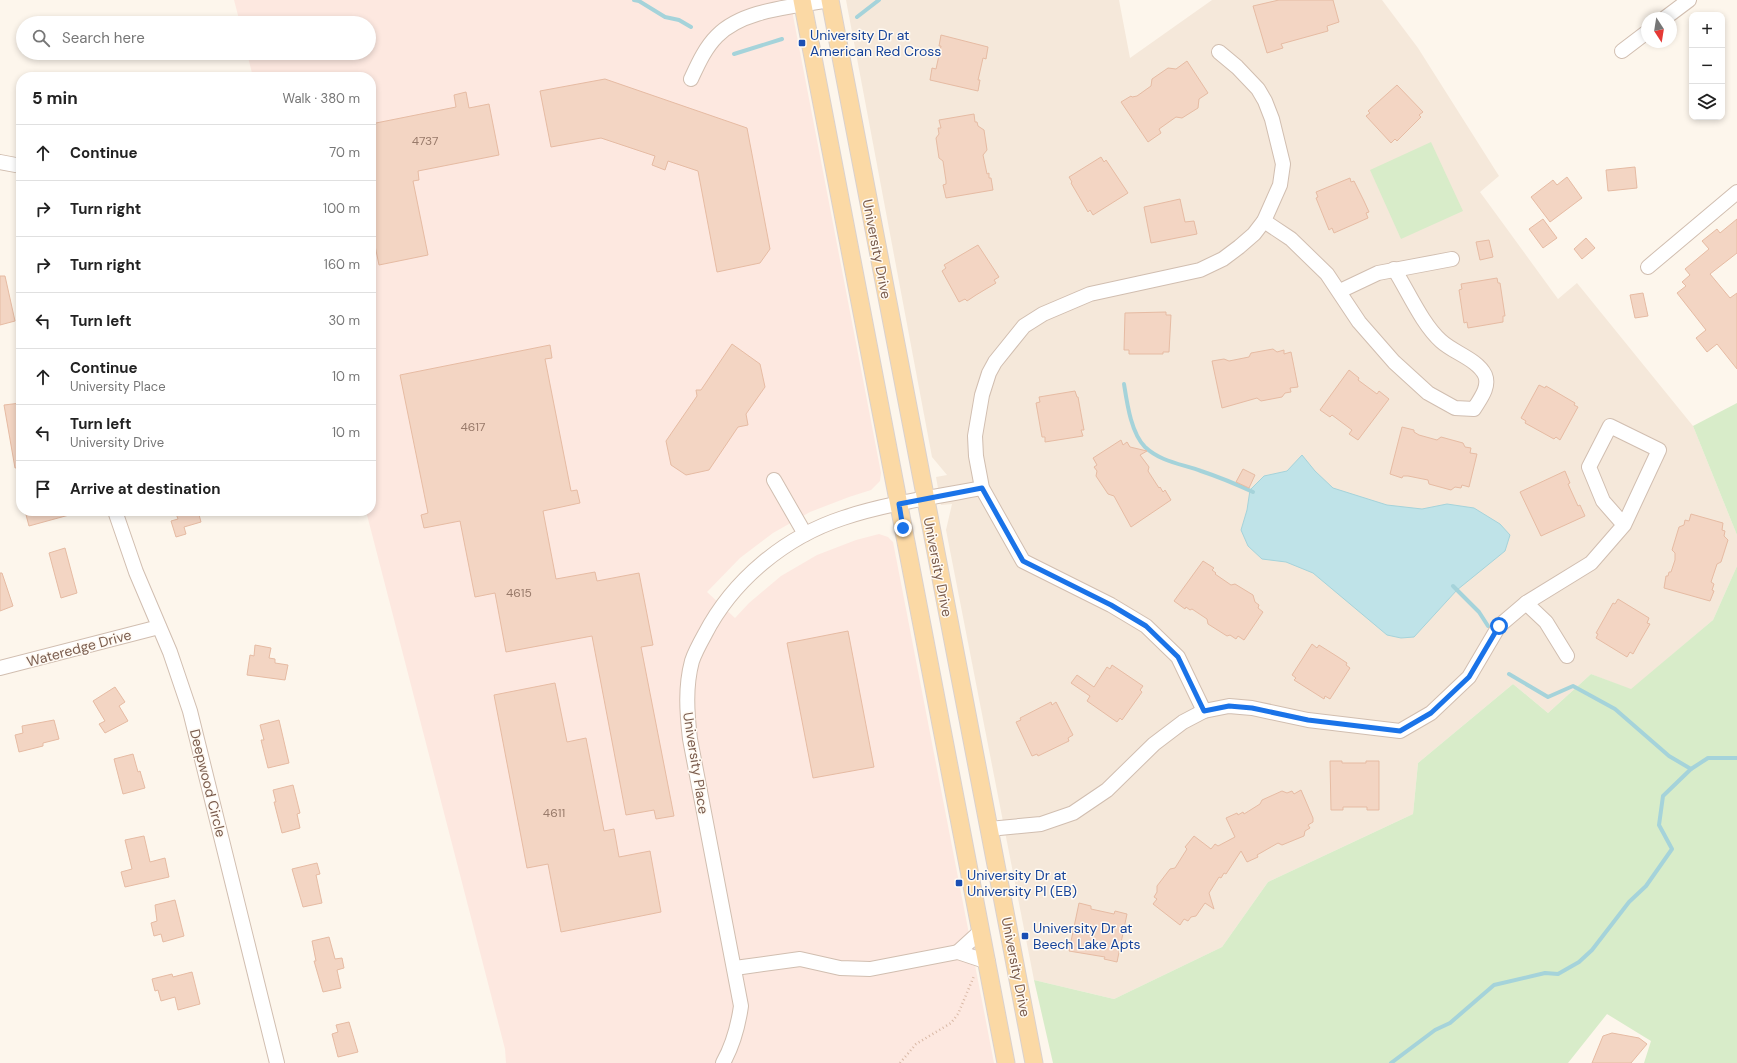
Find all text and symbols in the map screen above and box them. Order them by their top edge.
north arrow [1641,12,1677,48]
map controls [1689,12,1725,120]
button: + [1689,12,1725,48]
search box [16,16,376,60]
place label: University Dr at American Red Cross [810,26,941,60]
icon: search [30,27,52,49]
text: Search here [62,28,145,48]
marker: University Dr at American Red Cross [797,38,807,48]
button: − [1689,48,1725,84]
button: layers [1689,84,1725,120]
text: 5 min [32,87,78,109]
text: Walk · 380 m [283,90,360,107]
house number: 4737 [412,133,438,149]
icon: ahead [32,142,54,164]
text: Continue [70,143,138,163]
text: 70 m [329,144,360,161]
icon: right [32,198,54,220]
street label: University Drive [859,198,896,300]
text: Turn right [70,199,141,219]
text: 100 m [323,200,360,217]
icon: right [32,254,54,276]
text: Turn right [70,255,141,275]
text: 160 m [324,256,360,273]
icon: left [32,310,54,332]
text: Turn left [70,311,131,331]
text: 30 m [328,312,360,329]
text: Continue [70,358,138,378]
icon: ahead [32,366,54,388]
text: 10 m [332,368,360,385]
text: University Place [70,378,166,395]
text: Turn left [70,414,131,434]
house number: 4617 [461,419,485,435]
icon: left [32,422,54,444]
text: 10 m [332,424,360,441]
text: University Drive [70,434,164,451]
icon: arrive [32,478,54,500]
text: Arrive at destination [70,479,221,499]
street label: University Drive [920,516,957,618]
route end [894,519,912,537]
house number: 4615 [506,585,532,601]
route start [1490,617,1508,635]
street label: Wateredge Drive [25,625,133,671]
street label: University Place [679,711,713,815]
street label: Deepwood Circle [186,727,230,839]
house number: 4611 [543,805,565,821]
place label: University Dr at University Pl (EB) [967,866,1077,900]
marker: University Dr at University Pl (EB) [954,878,964,888]
street label: University Drive [998,916,1035,1018]
place label: University Dr at Beech Lake Apts [1033,919,1141,953]
marker: University Dr at Beech Lake Apts [1020,931,1030,941]

